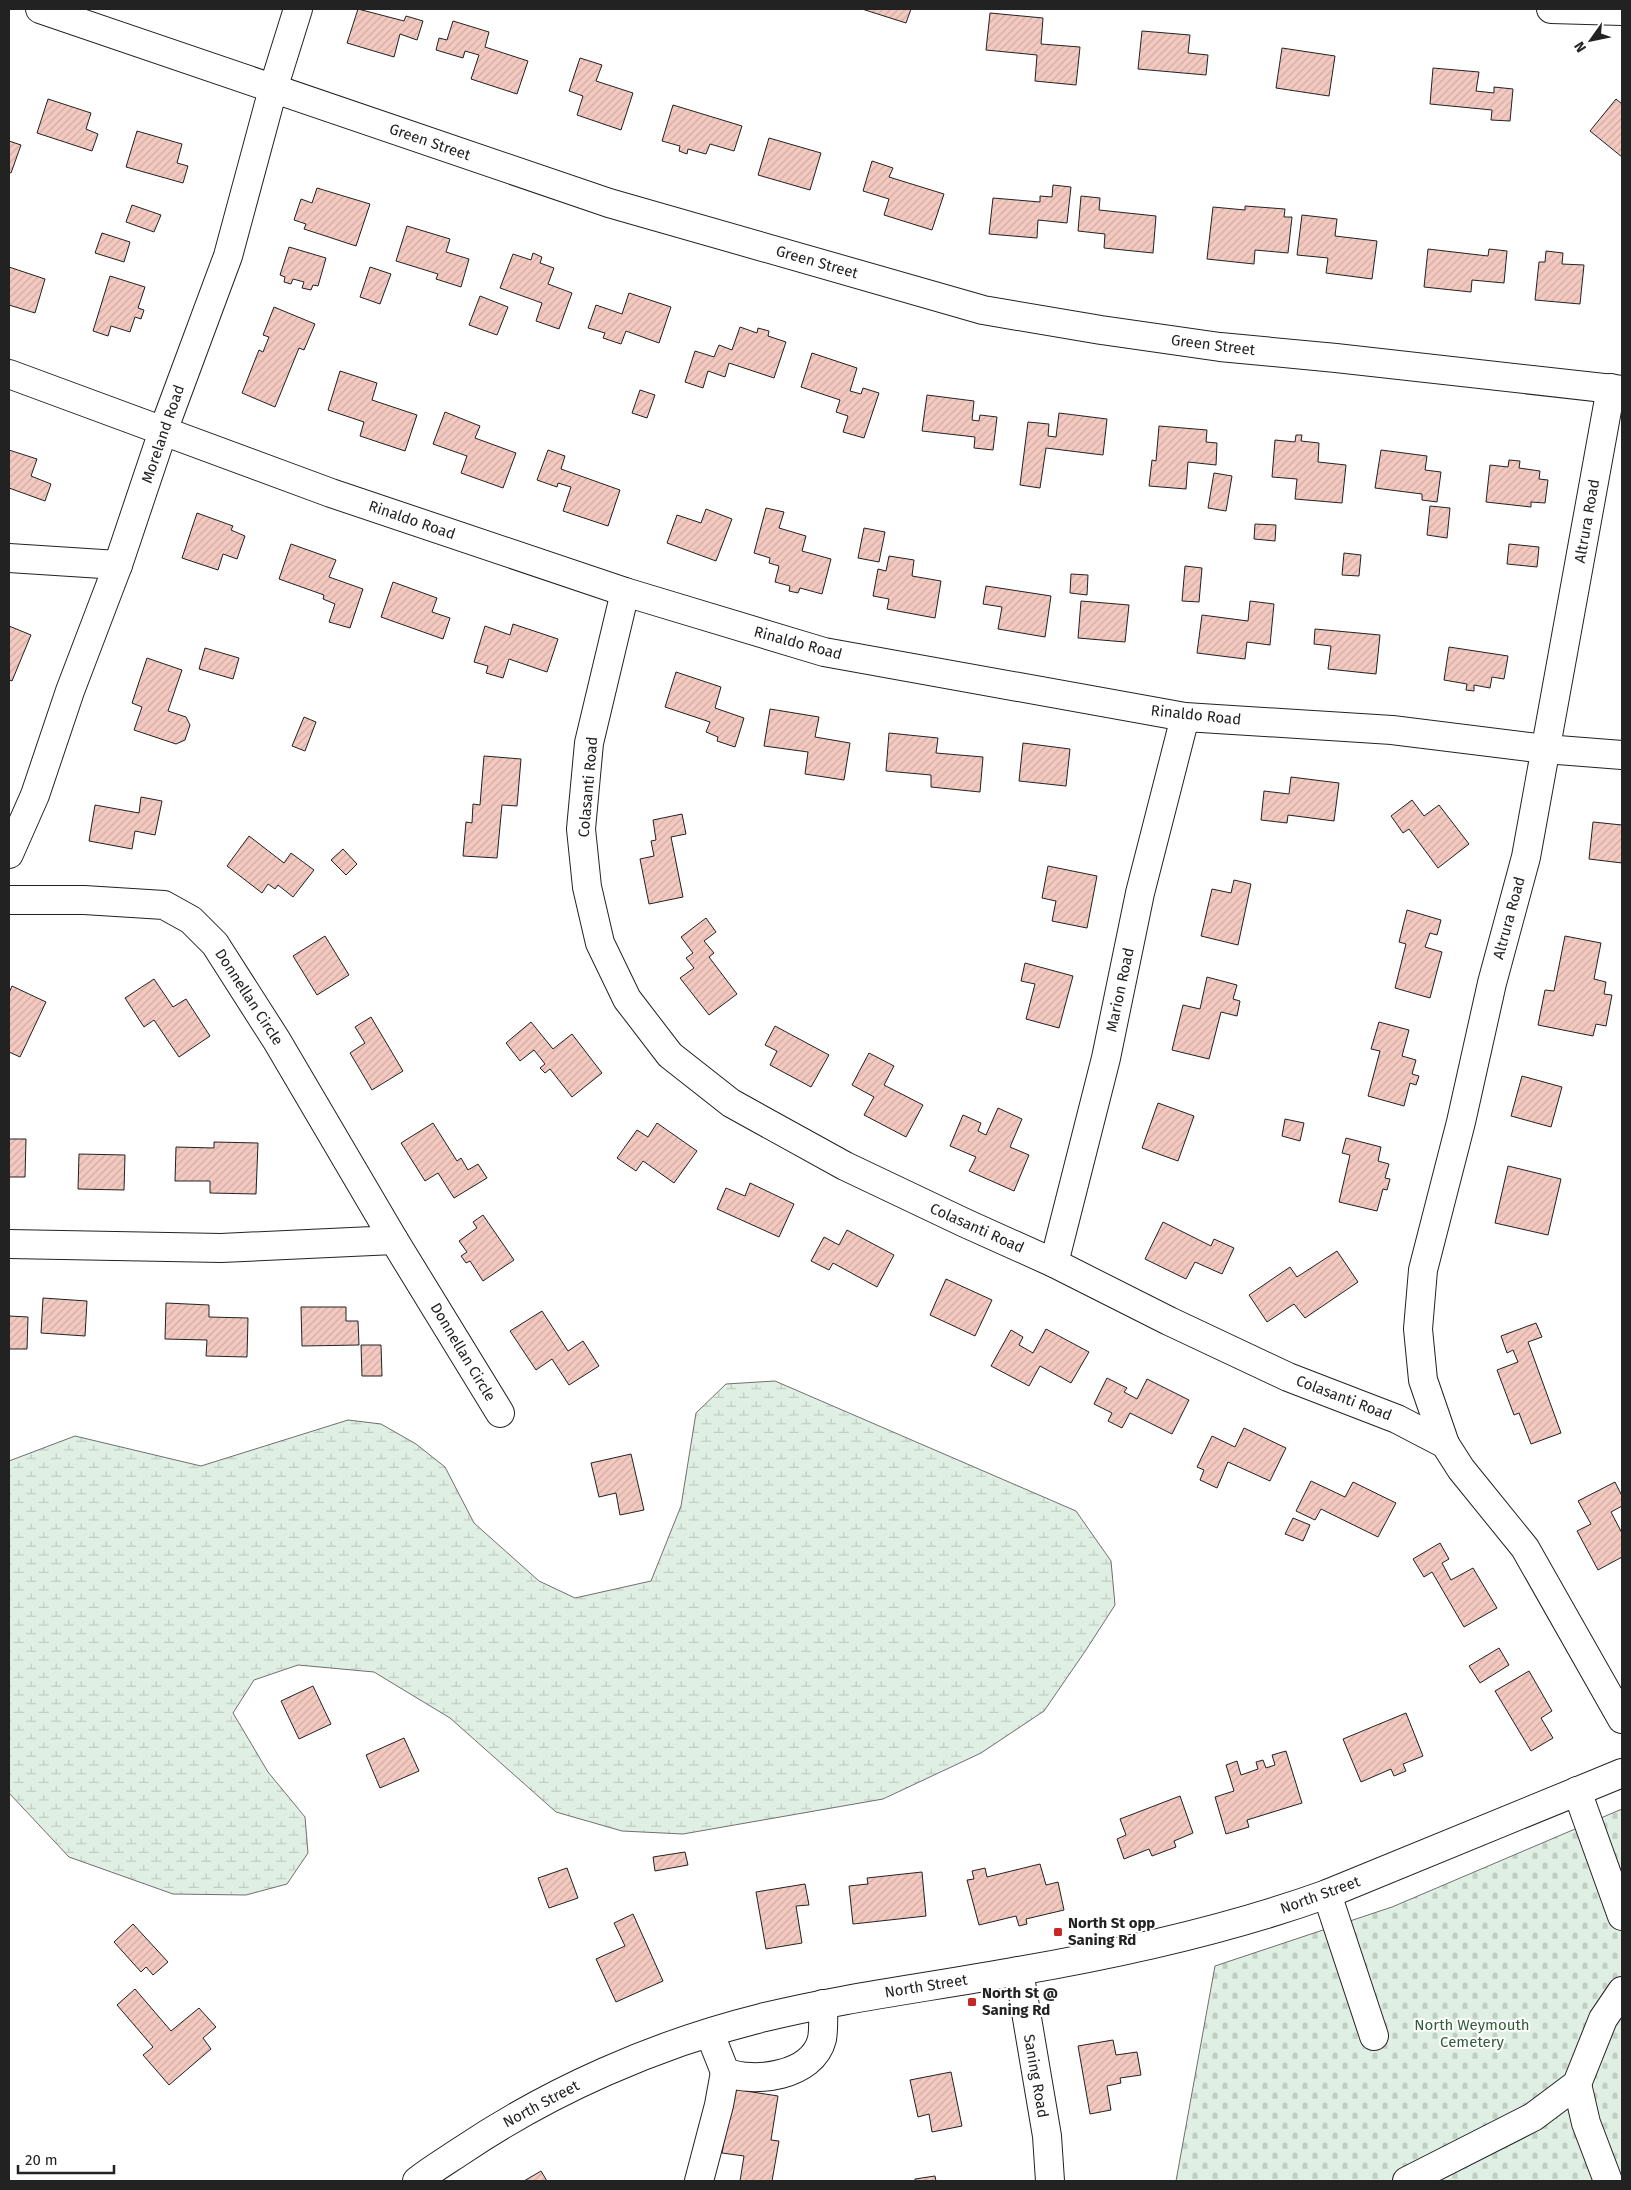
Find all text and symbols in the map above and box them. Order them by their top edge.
north arrow [1566,15,1616,65]
text: N [1571,38,1590,55]
street label: Green Street [387,120,473,164]
street label: Green Street [774,242,861,282]
street label: Green Street [1170,331,1257,359]
street label: Moreland Road [138,382,188,486]
street label: Altrura Road [1571,478,1603,564]
street label: Rinaldo Road [366,497,458,543]
street label: Rinaldo Road [752,623,844,663]
street label: Rinaldo Road [1150,701,1242,729]
street label: Colasanti Road [575,736,601,838]
street label: Altrura Road [1489,875,1529,961]
street label: Donnellan Circle [211,945,287,1049]
street label: Marion Road [1102,946,1138,1034]
street label: Colasanti Road [927,1199,1027,1257]
street label: Donnellan Circle [427,1300,499,1404]
street label: Colasanti Road [1294,1371,1394,1425]
street label: North Street [1278,1872,1363,1918]
place label: North St opp Saning Rd [1068,1914,1155,1949]
marker: North St opp Saning Rd [1052,1926,1064,1938]
street label: North Street [883,1970,969,2001]
place label: North St @ Saning Rd [982,1984,1058,2019]
marker: North St @ Saning Rd [966,1996,978,2008]
park label: North Weymouth Cemetery [1414,2016,1530,2051]
street label: Saning Road [1020,2033,1052,2119]
street label: North Street [500,2076,583,2132]
scale bar [18,2142,114,2174]
text: 20 m [25,2151,58,2169]

